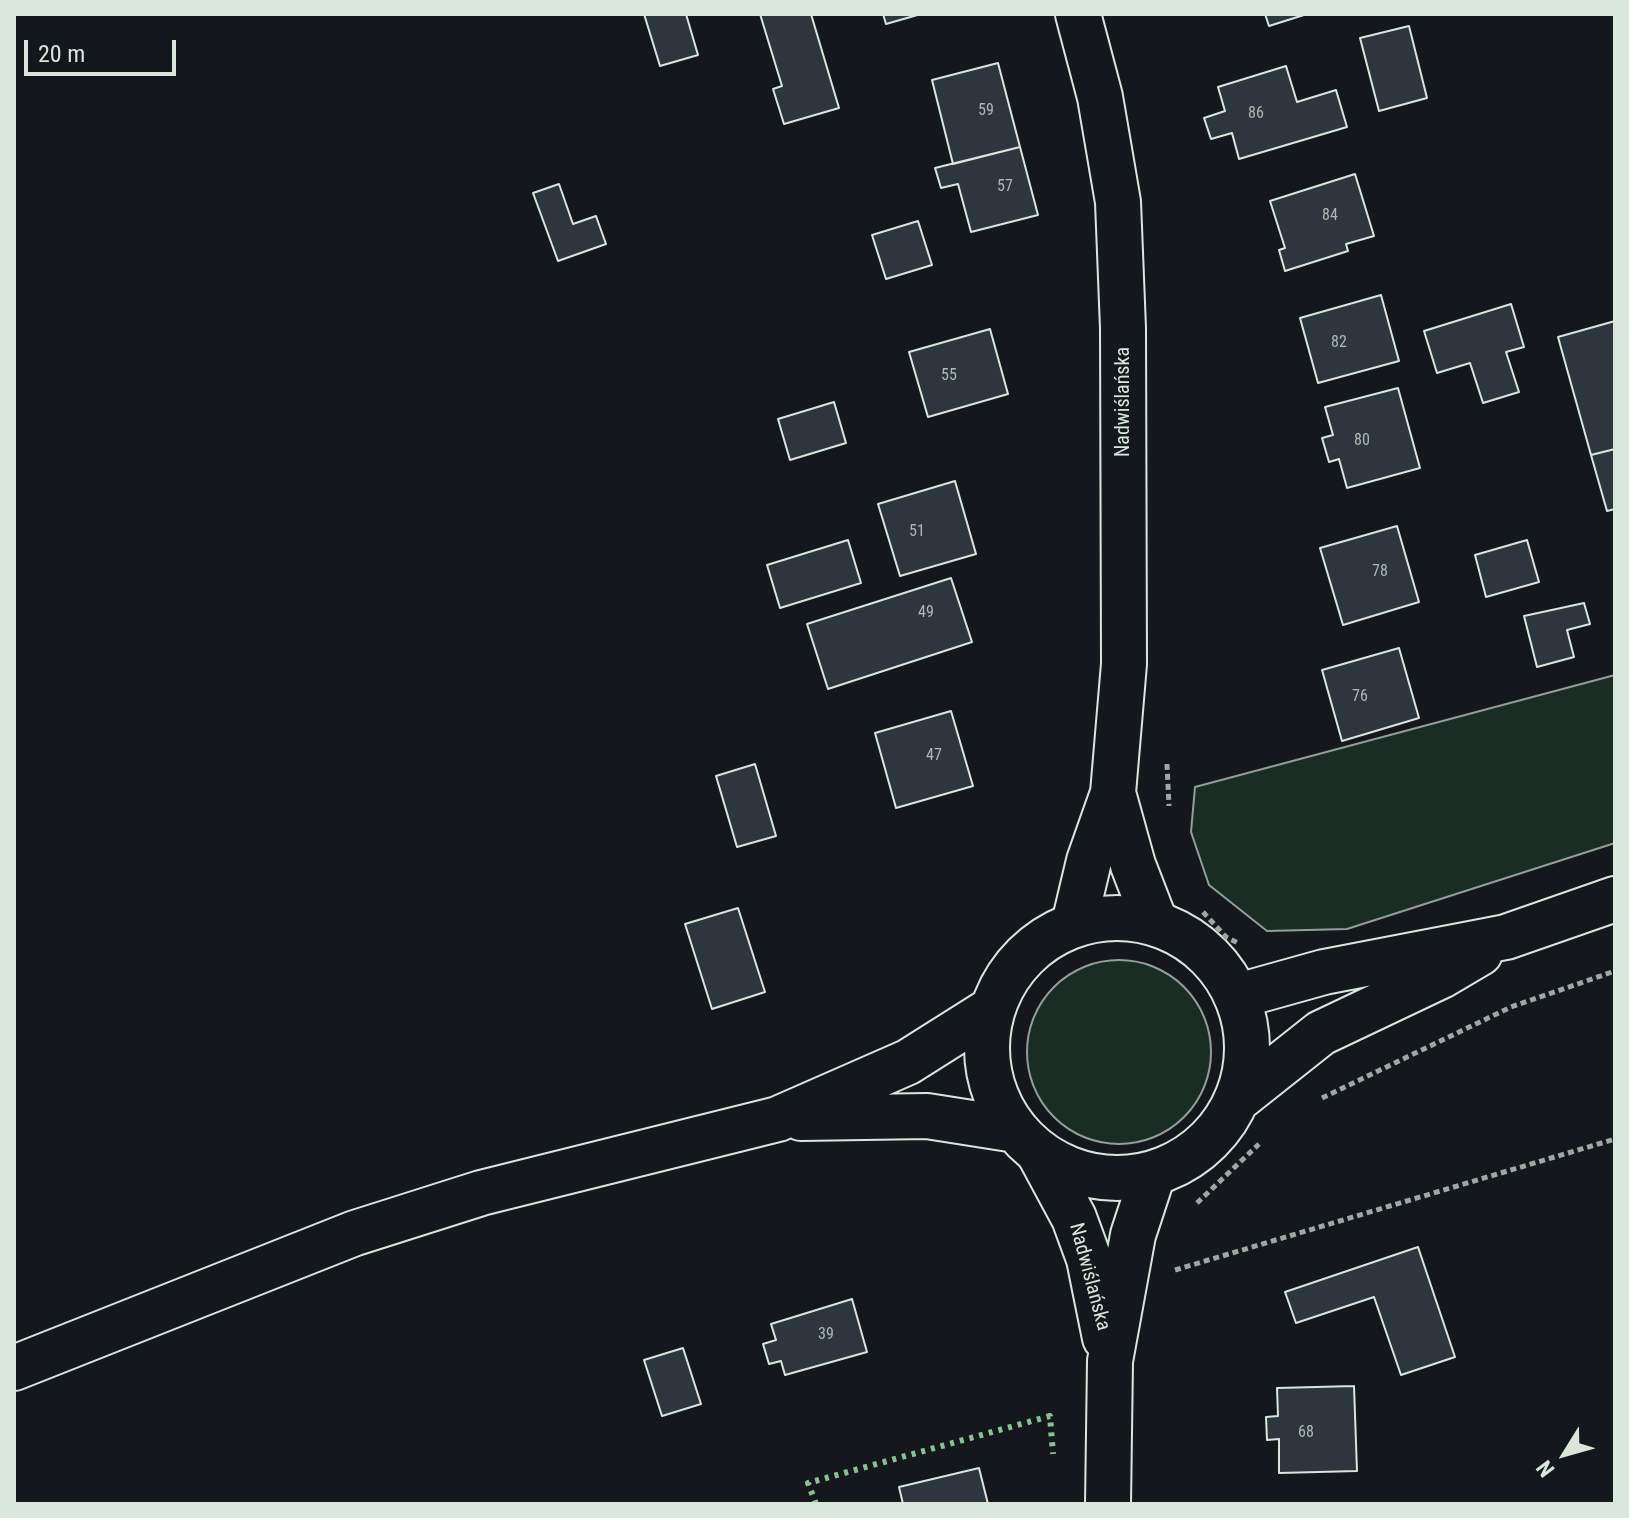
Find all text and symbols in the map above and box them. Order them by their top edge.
scale bar [28,24,180,74]
text: 20 m [38,40,85,68]
house number: 59 [978,101,994,121]
house number: 86 [1248,104,1264,124]
house number: 57 [997,177,1013,197]
house number: 84 [1322,206,1338,226]
house number: 82 [1331,333,1347,353]
street label: Nadwiślańska [1112,347,1136,457]
house number: 55 [941,366,957,386]
house number: 80 [1354,431,1370,451]
house number: 51 [909,522,925,542]
house number: 78 [1372,562,1388,582]
house number: 49 [918,603,934,623]
house number: 76 [1352,687,1368,707]
house number: 47 [926,746,942,766]
street label: Nadwiślańska [1063,1221,1115,1333]
house number: 39 [818,1325,834,1345]
north arrow [1525,1414,1605,1494]
house number: 68 [1298,1423,1314,1443]
text: N [1531,1456,1559,1482]

